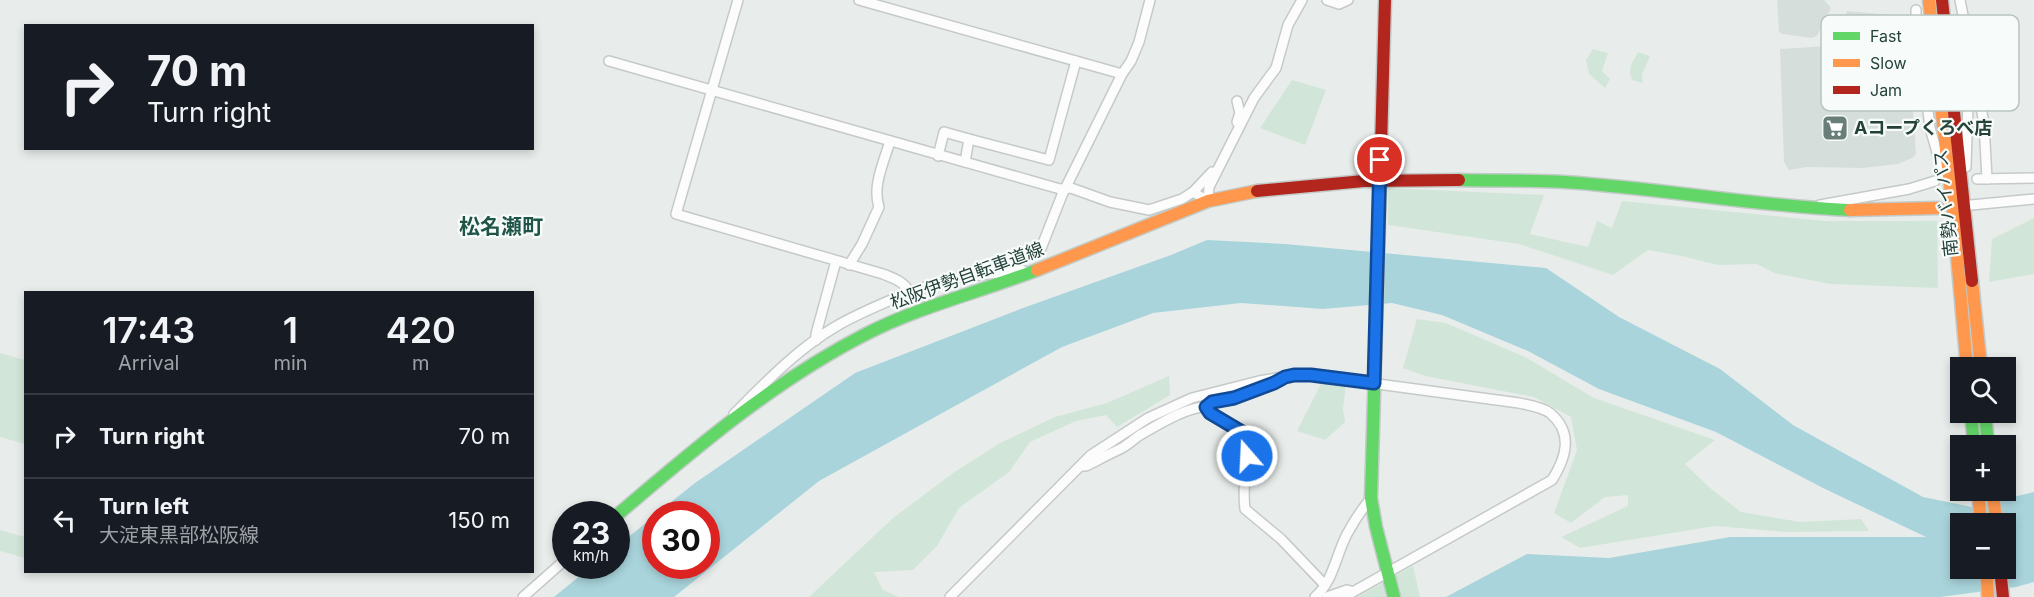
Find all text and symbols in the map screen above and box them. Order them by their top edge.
legend [1821,15,2019,111]
text: Fast [1870,26,1902,46]
text: 70 m [147,45,247,96]
icon: right [48,48,126,126]
text: Slow [1870,53,1907,73]
text: Jam [1870,80,1902,100]
text: Turn right [147,96,271,129]
supermarket icon: Aコープくろべ店 [1820,113,1850,143]
place label: Aコープくろべ店 [1854,117,1992,138]
pin [1354,134,1405,185]
icon: arrive [1363,143,1396,176]
street label: 南勢バイパス [1929,148,1962,258]
district label: 松名瀬町 [459,214,543,239]
street label: 松阪伊勢自転車道線 [887,238,1047,313]
text: 17:43 [102,308,195,352]
text: 1 [283,308,298,352]
text: 420 [386,308,456,352]
text: Arrival [118,351,179,375]
text: min [273,351,308,375]
text: m [412,351,430,375]
map controls [1950,357,2016,579]
button: search [1950,357,2016,423]
icon: right [48,420,81,453]
text: Turn right [99,423,205,449]
text: 70 m [459,423,510,449]
position arrow [1215,424,1279,488]
button: + [1950,435,2016,501]
text: Turn left [99,493,189,519]
speed limit sign: 30 [642,501,720,579]
icon: left [48,504,81,537]
text: 150 m [448,507,510,533]
button: − [1950,513,2016,579]
text: 23 [572,515,610,551]
text: 大淀東黒部松阪線 [99,523,259,547]
text: km/h [573,546,609,565]

